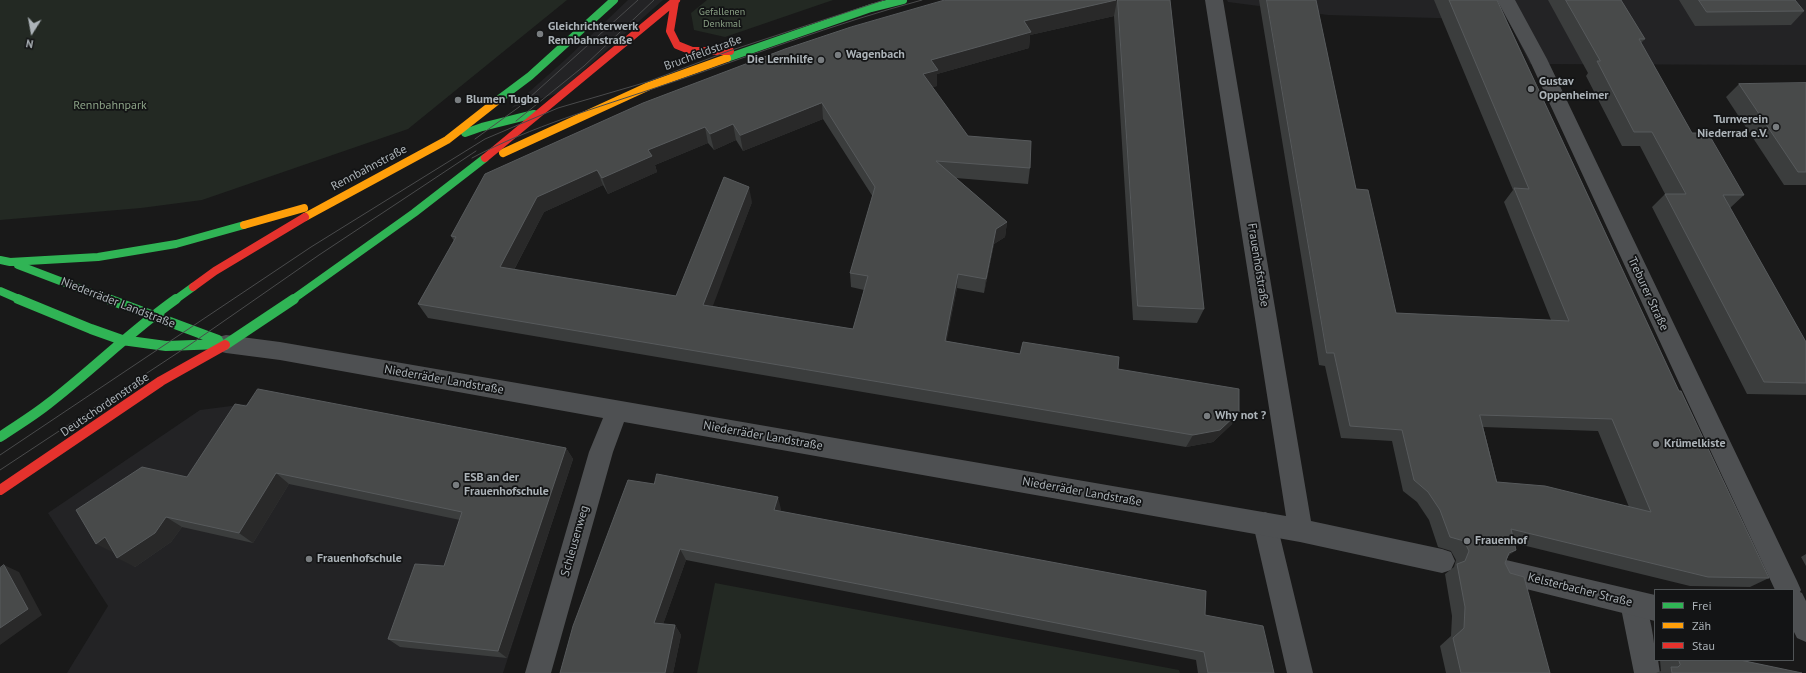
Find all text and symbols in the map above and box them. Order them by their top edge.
park label: Gefallenen Denkmal [699,6,745,30]
north arrow [12,12,52,52]
place label: Gleichrichterwerk Rennbahnstraße [548,20,638,48]
marker: Gleichrichterwerk Rennbahnstraße [535,29,545,39]
street label: Bruchfeldstraße [662,32,744,74]
text: N [25,36,35,51]
place label: Wagenbach [846,48,905,62]
marker: Wagenbach [833,50,843,60]
place label: Die Lernhilfe [747,53,813,67]
marker: Die Lernhilfe [816,55,826,65]
place label: Gustav Oppenheimer [1539,75,1608,103]
marker: Gustav Oppenheimer [1526,84,1536,94]
place label: Blumen Tugba [466,93,539,107]
marker: Blumen Tugba [453,95,463,105]
park label: Rennbahnpark [73,99,147,113]
place label: Turnverein Niederrad e.V. [1697,113,1768,141]
marker: Turnverein Niederrad e.V. [1771,122,1781,132]
street label: Rennbahnstraße [329,142,409,194]
street label: Frauenhofstraße [1244,222,1272,308]
street label: Treburer Straße [1625,255,1671,333]
street label: Niederräder Landstraße [59,275,177,331]
street label: Niederräder Landstraße [383,362,505,398]
street label: Deutschordenstraße [58,370,152,440]
place label: Why not ? [1215,409,1266,423]
marker: Why not ? [1202,411,1212,421]
street label: Niederräder Landstraße [702,418,824,454]
place label: Krümelkiste [1664,437,1726,451]
marker: Krümelkiste [1651,439,1661,449]
place label: ESB an der Frauenhofschule [464,471,549,499]
street label: Niederräder Landstraße [1021,474,1143,510]
marker: ESB an der Frauenhofschule [451,480,461,490]
street label: Schleusenweg [558,504,592,578]
place label: Frauenhof [1475,534,1527,548]
marker: Frauenhof [1462,536,1472,546]
place label: Frauenhofschule [317,552,402,566]
marker: Frauenhofschule [304,554,314,564]
street label: Kelsterbacher Straße [1526,570,1634,610]
legend [1654,589,1794,661]
text: Frei [1692,598,1712,613]
text: Zäh [1692,618,1711,633]
text: Stau [1692,638,1715,653]

